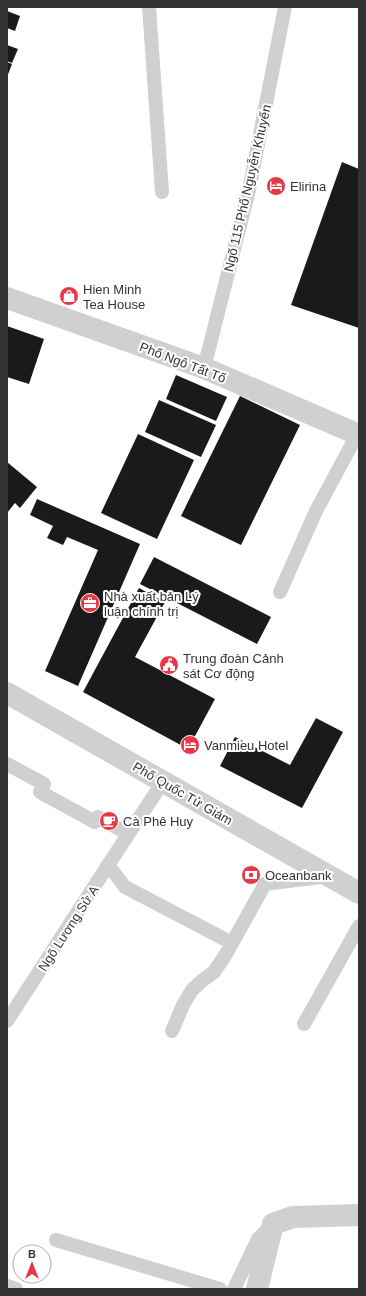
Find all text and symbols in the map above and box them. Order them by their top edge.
street label: Ngõ 115 Phố Nguyễn Khuyến [221,103,274,273]
hotel icon: Elirina [265,175,287,197]
place label: Elirina [290,179,327,194]
place label: Hien Minh Tea House [83,282,145,312]
shop icon: Hien Minh Tea House [58,285,80,307]
street label: Phố Ngô Tất Tố [138,339,228,386]
place label: Nhà xuất bản Lý luận chính trị [104,589,199,619]
office icon: Nhà xuất bản Lý luận chính trị [79,592,101,614]
place label: Trung đoàn Cảnh sát Cơ động [183,651,284,681]
public building icon: Trung đoàn Cảnh sát Cơ động [158,654,180,676]
hotel icon: Vanmieu Hotel [179,734,201,756]
place label: Vanmieu Hotel [204,738,288,753]
street label: Phố Quốc Tử Giám [130,759,235,828]
cafe icon: Cà Phê Huy [98,810,120,832]
place label: Cà Phê Huy [123,814,194,829]
bank icon: Oceanbank [240,864,262,886]
place label: Oceanbank [265,868,332,883]
street label: Ngõ Lương Sử A [35,882,102,974]
north arrow [12,1244,52,1284]
text: B [28,1248,36,1260]

